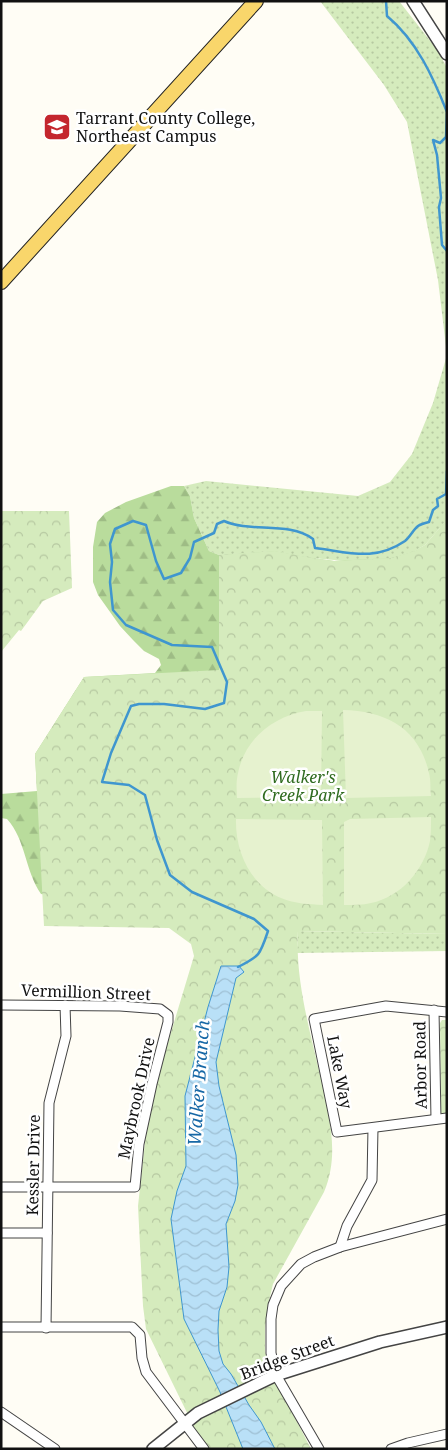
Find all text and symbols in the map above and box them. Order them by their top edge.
place label: Tarrant County College, Northeast Campus [76,107,255,147]
school or university icon: Tarrant County College, Northeast Campus [42,112,72,142]
park label: Walker's Creek Park [262,766,345,806]
street label: Vermillion Street [21,979,151,1005]
water label: Walker Branch [182,1019,214,1147]
street label: Arbor Road [408,1021,432,1109]
street label: Lake Way [322,1034,358,1111]
street label: Maybrook Drive [112,1035,160,1161]
street label: Kessler Drive [21,1114,45,1216]
street label: Bridge Street [237,1329,337,1385]

